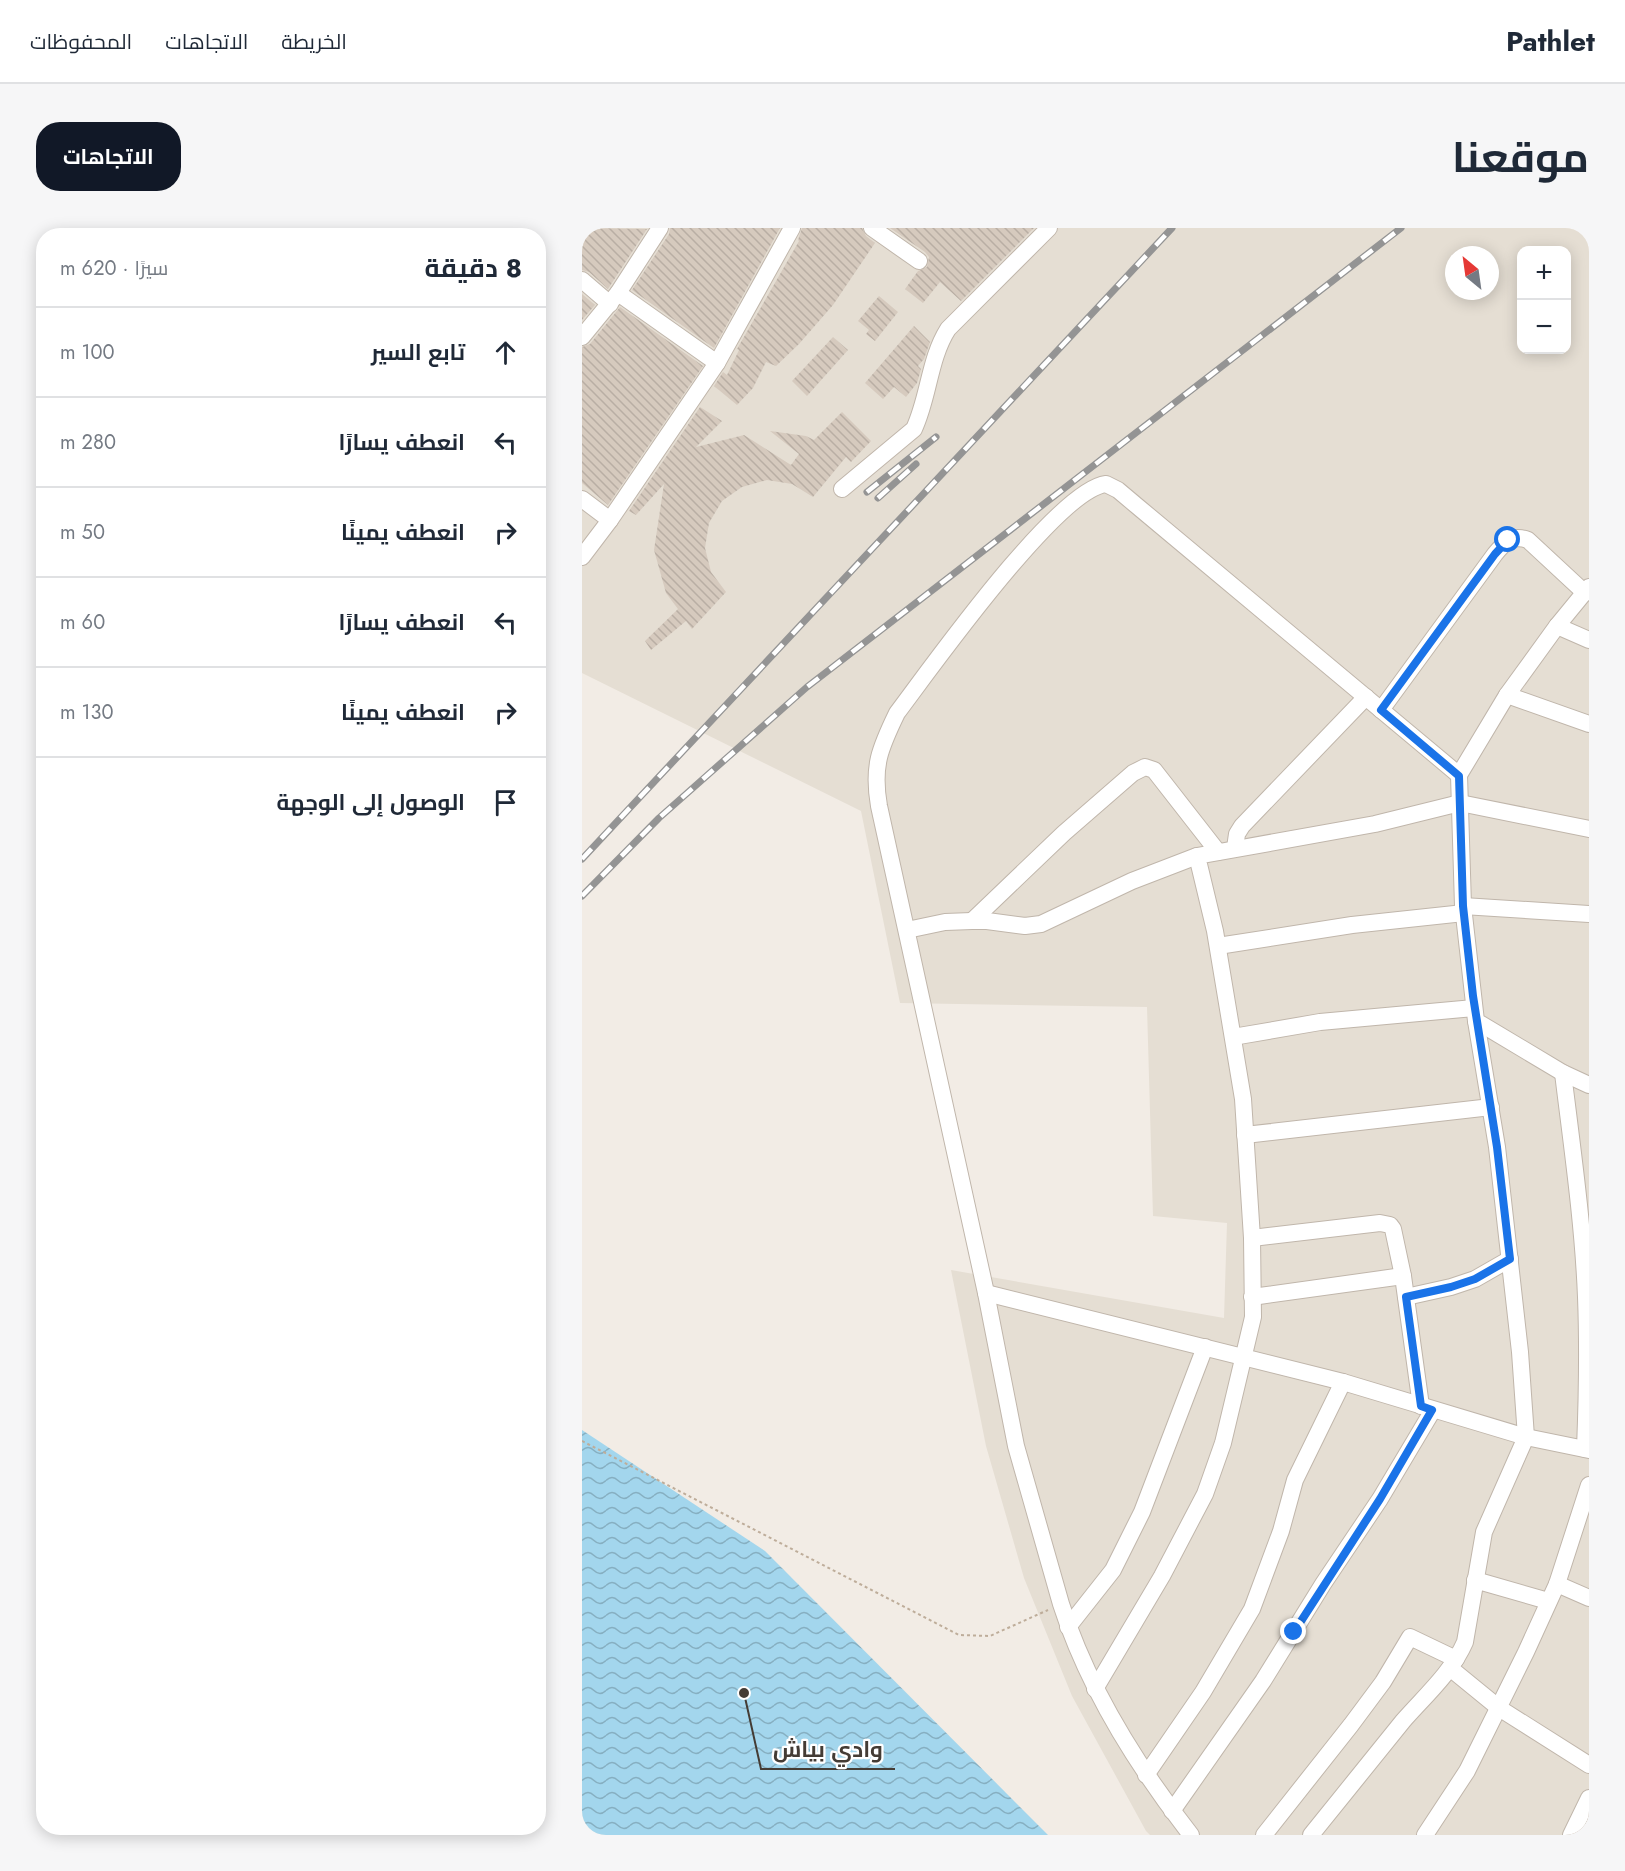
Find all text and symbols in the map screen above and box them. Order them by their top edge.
text: Pathlet [1506,21,1595,62]
text: المحفوظات [30,27,132,57]
text: الاتجاهات [165,27,248,57]
text: الخريطة [281,27,347,57]
button: الاتجاهات [36,122,181,191]
text: موقعنا [1452,127,1589,188]
north arrow [1445,246,1499,300]
map controls [1517,246,1571,354]
button: + [1517,246,1571,300]
text: 8 دقيقة [424,249,522,287]
text: سيرًا · 620 m [60,254,168,283]
button: − [1517,300,1571,354]
text: تابع السير [371,336,465,368]
icon: ahead [489,336,522,369]
text: 100 m [60,338,115,367]
text: انعطف يسارًا [338,426,465,458]
icon: left [489,426,522,459]
text: 280 m [60,428,116,457]
text: انعطف يمينًا [341,516,465,548]
icon: right [489,516,522,549]
text: 50 m [60,518,105,547]
route start [1494,526,1520,552]
text: انعطف يسارًا [338,606,465,638]
icon: left [489,606,522,639]
text: 60 m [60,608,105,637]
text: انعطف يمينًا [341,696,465,728]
icon: right [489,696,522,729]
text: 130 m [60,698,114,727]
text: الوصول إلى الوجهة [277,786,465,818]
icon: arrive [489,786,522,819]
route end [1280,1618,1306,1644]
callout: وادي بياش [761,1729,895,1769]
text: وادي بياش [773,1733,883,1767]

